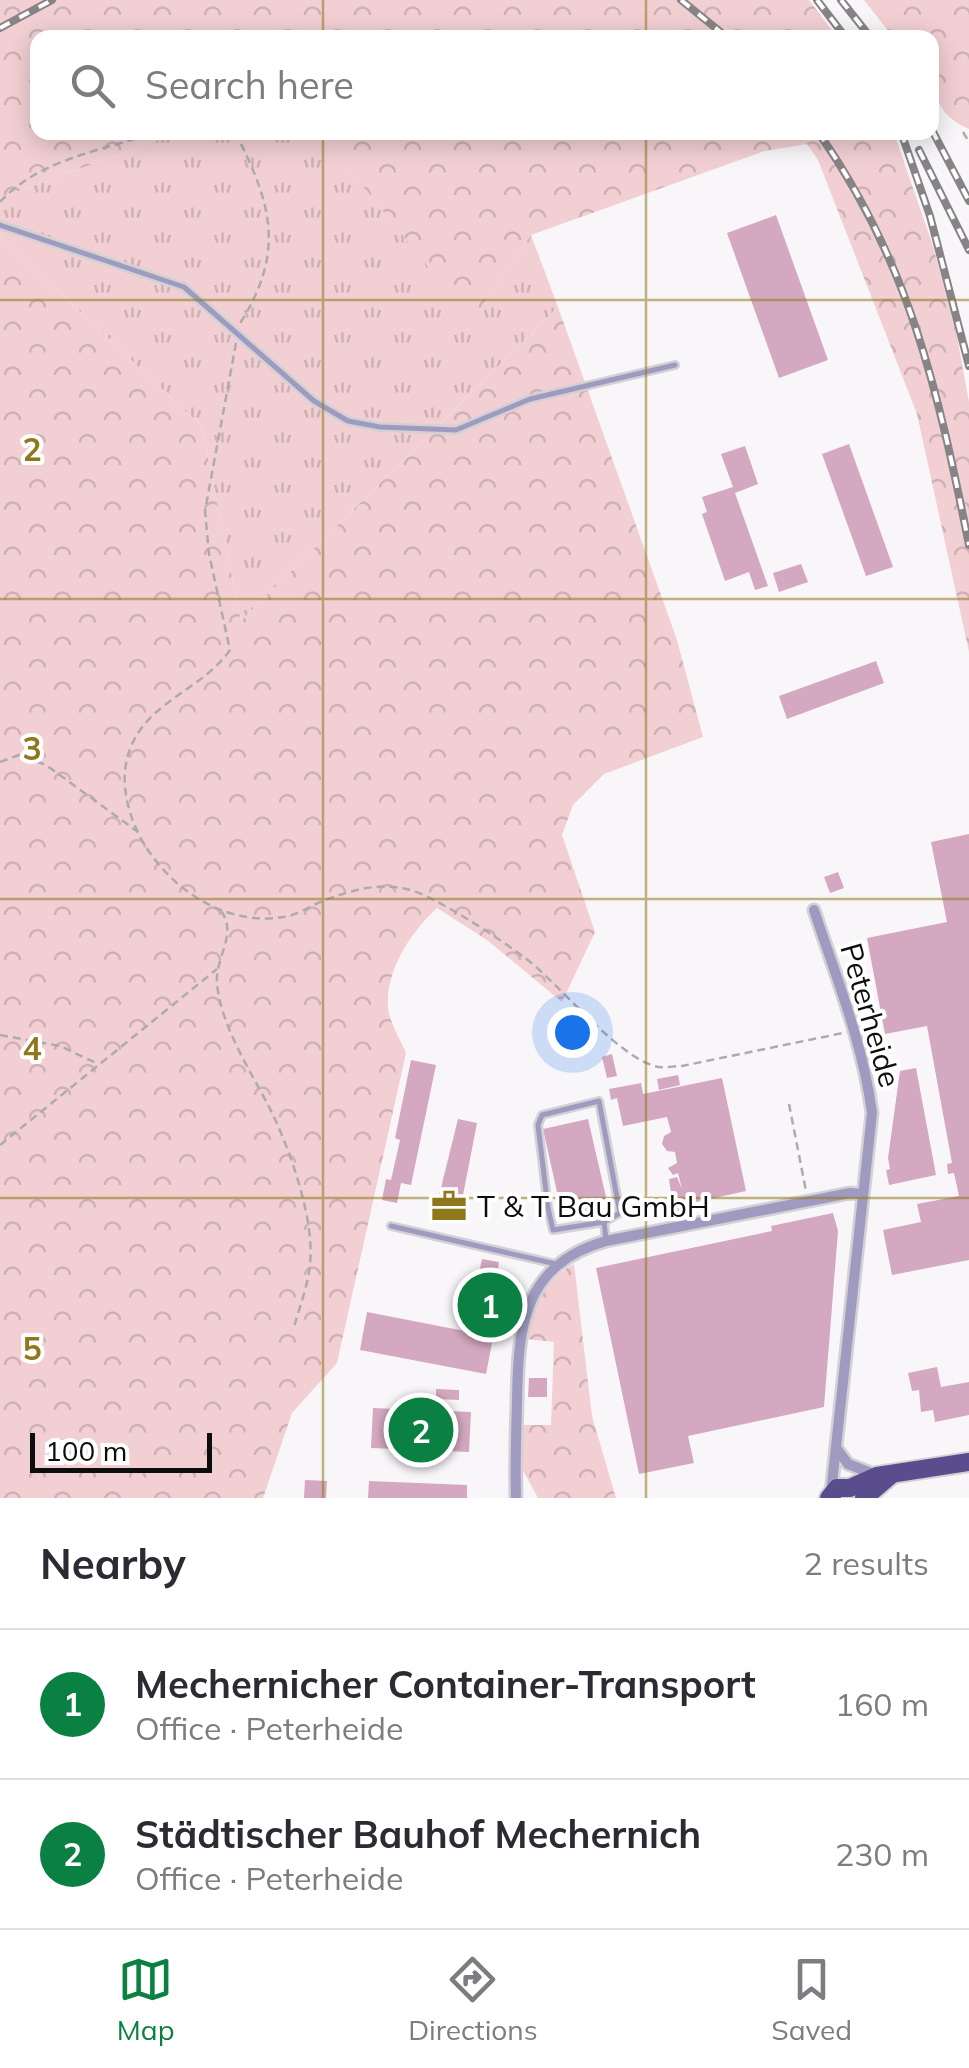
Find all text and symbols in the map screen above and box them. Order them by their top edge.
search box [30,30,939,140]
icon: search [65,58,120,113]
text: Search here [145,61,354,109]
text: 2 [22,429,42,469]
text: 3 [22,728,42,768]
street label: Peterheide [832,939,910,1091]
your location [547,1007,598,1058]
text: 4 [22,1028,42,1068]
office icon: T & T Bau GmbH [430,1187,468,1225]
place label: T & T Bau GmbH [477,1187,710,1225]
pin: 1 [458,1268,522,1342]
text: 5 [22,1328,42,1368]
pin: 2 [388,1392,454,1468]
scale bar [30,1428,212,1472]
text: 100 m [45,1433,127,1468]
text: Nearby [40,1537,186,1590]
text: 2 results [804,1543,929,1583]
text: Mechernicher Container-Transport [135,1660,756,1708]
text: 1 [63,1684,82,1724]
text: 160 m [835,1684,929,1724]
text: Office · Peterheide [135,1708,403,1748]
text: Städtischer Bauhof Mechernich [135,1810,701,1858]
text: 2 [63,1834,82,1874]
text: 230 m [835,1834,929,1874]
text: Office · Peterheide [135,1858,403,1898]
tab: Map [117,1952,174,2047]
tab: Directions [408,1952,538,2047]
tab: Saved [771,1952,852,2047]

